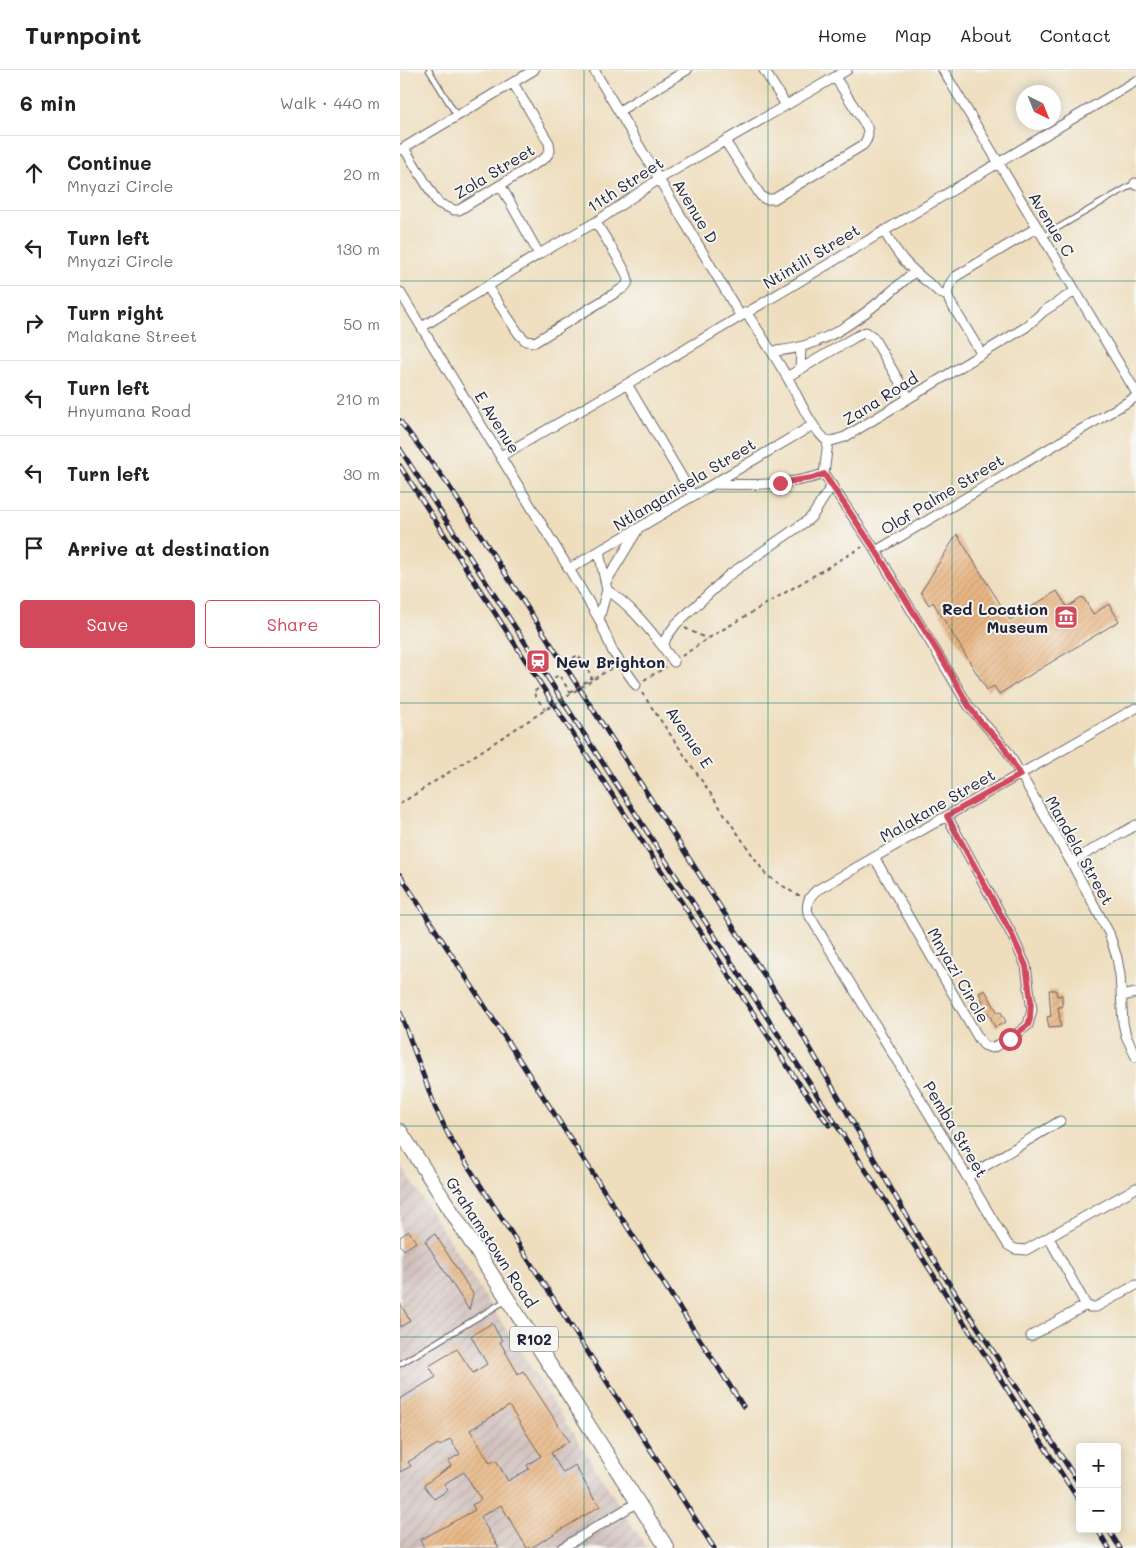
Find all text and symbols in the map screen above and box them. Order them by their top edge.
text: Turnpoint [25,19,141,50]
text: Home [818,23,867,47]
text: Map [895,23,931,47]
text: About [959,23,1012,47]
text: Contact [1040,23,1111,47]
north arrow [1016,85,1061,130]
text: 6 min [20,89,76,116]
text: Walk · 440 m [280,92,380,113]
street label: Zola Street [450,139,538,203]
text: Continue [67,150,152,175]
street label: 11th Street [583,152,667,216]
icon: ahead [20,159,48,187]
text: 20 m [343,163,380,184]
text: Mnyazi Circle [67,175,174,196]
street label: Avenue D [669,175,723,247]
street label: Avenue C [1024,188,1080,260]
street label: Ntintili Street [759,219,863,293]
text: Turn left [67,225,150,250]
icon: left [20,234,48,262]
text: 130 m [336,238,380,259]
text: Mnyazi Circle [67,250,174,271]
text: Turn right [67,300,164,325]
icon: right [20,309,48,337]
text: 50 m [343,313,380,334]
text: Malakane Street [67,325,197,346]
street label: Zana Road [839,367,921,429]
text: Turn left [67,375,150,400]
icon: left [20,384,48,412]
street label: E Avenue [471,387,525,457]
text: 210 m [336,388,380,409]
text: Hnyumana Road [67,400,191,421]
street label: Ntlanganisela Street [609,433,759,535]
street label: Olof Palme Street [877,449,1007,539]
icon: left [20,459,48,487]
text: Turn left [67,461,150,486]
text: 30 m [343,463,380,484]
route end [769,472,792,495]
icon: arrive [20,534,48,562]
text: Arrive at destination [67,536,270,561]
place label: Red Location Museum [942,598,1048,637]
button: Save [20,600,195,648]
button: Share [205,600,380,648]
museum icon: Red Location Museum [1053,604,1079,630]
station icon: New Brighton [525,648,551,674]
place label: New Brighton [556,651,665,672]
street label: Avenue E [662,702,718,772]
street label: Malakane Street [875,763,999,847]
street label: Mandela Street [1041,792,1119,908]
street label: Mnyazi Circle [923,924,995,1026]
route start [999,1028,1022,1051]
street label: Pemba Street [919,1077,993,1181]
street label: Grahamstown Road [442,1172,542,1312]
road number: R102 [510,1326,558,1352]
map controls [1076,1443,1121,1533]
button: + [1076,1443,1121,1488]
button: − [1076,1488,1121,1533]

